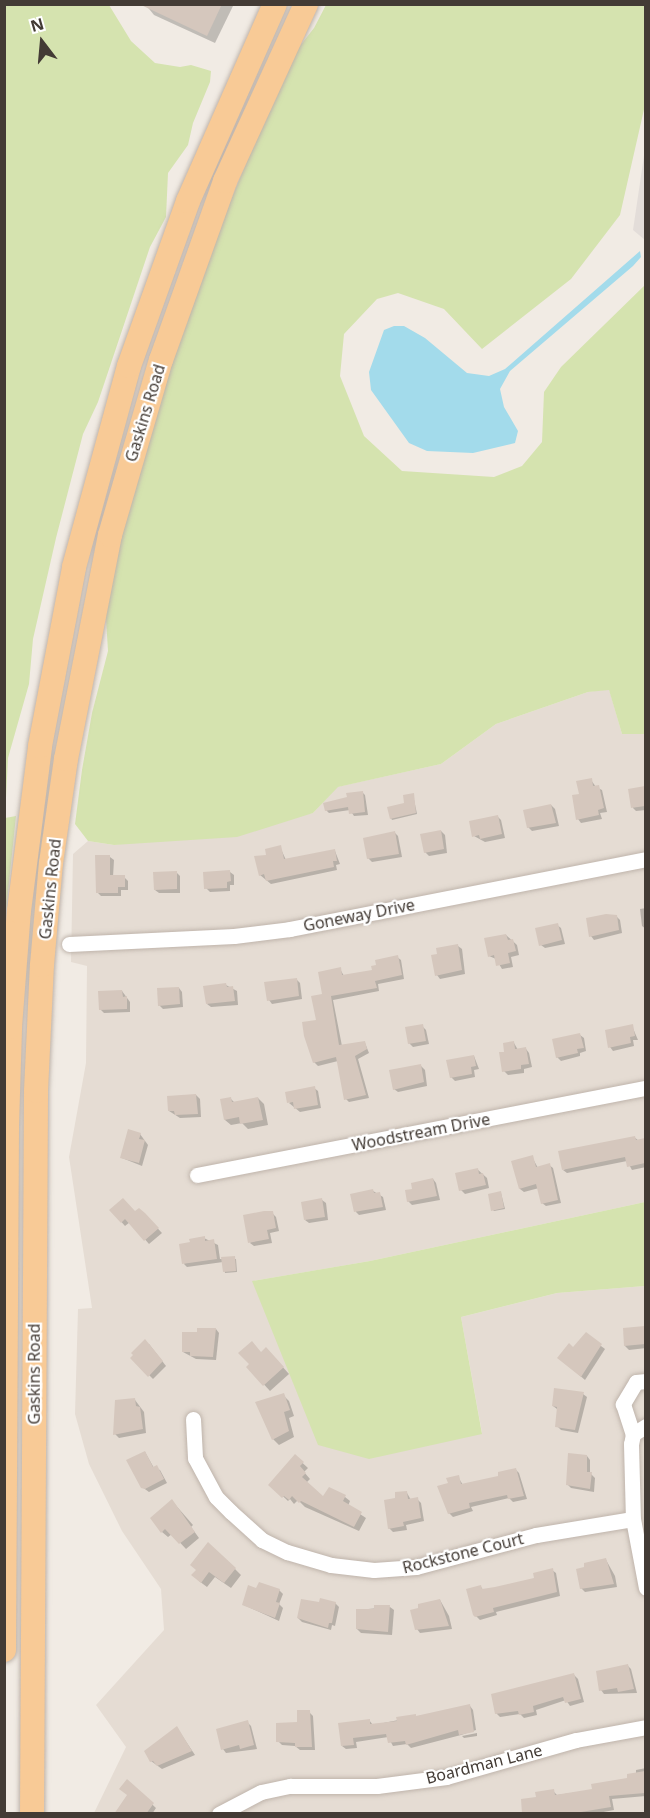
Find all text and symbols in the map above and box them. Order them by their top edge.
north arrow [12,12,72,72]
text: N [28,12,46,37]
street label: Gaskins Road [121,362,169,464]
street label: Gaskins Road [35,838,65,940]
street label: Goneway Drive [302,895,416,935]
street label: Woodstream Drive [350,1109,492,1155]
street label: Gaskins Road [24,1323,44,1425]
street label: Rockstone Court [400,1529,526,1577]
street label: Boardman Lane [424,1740,544,1788]

